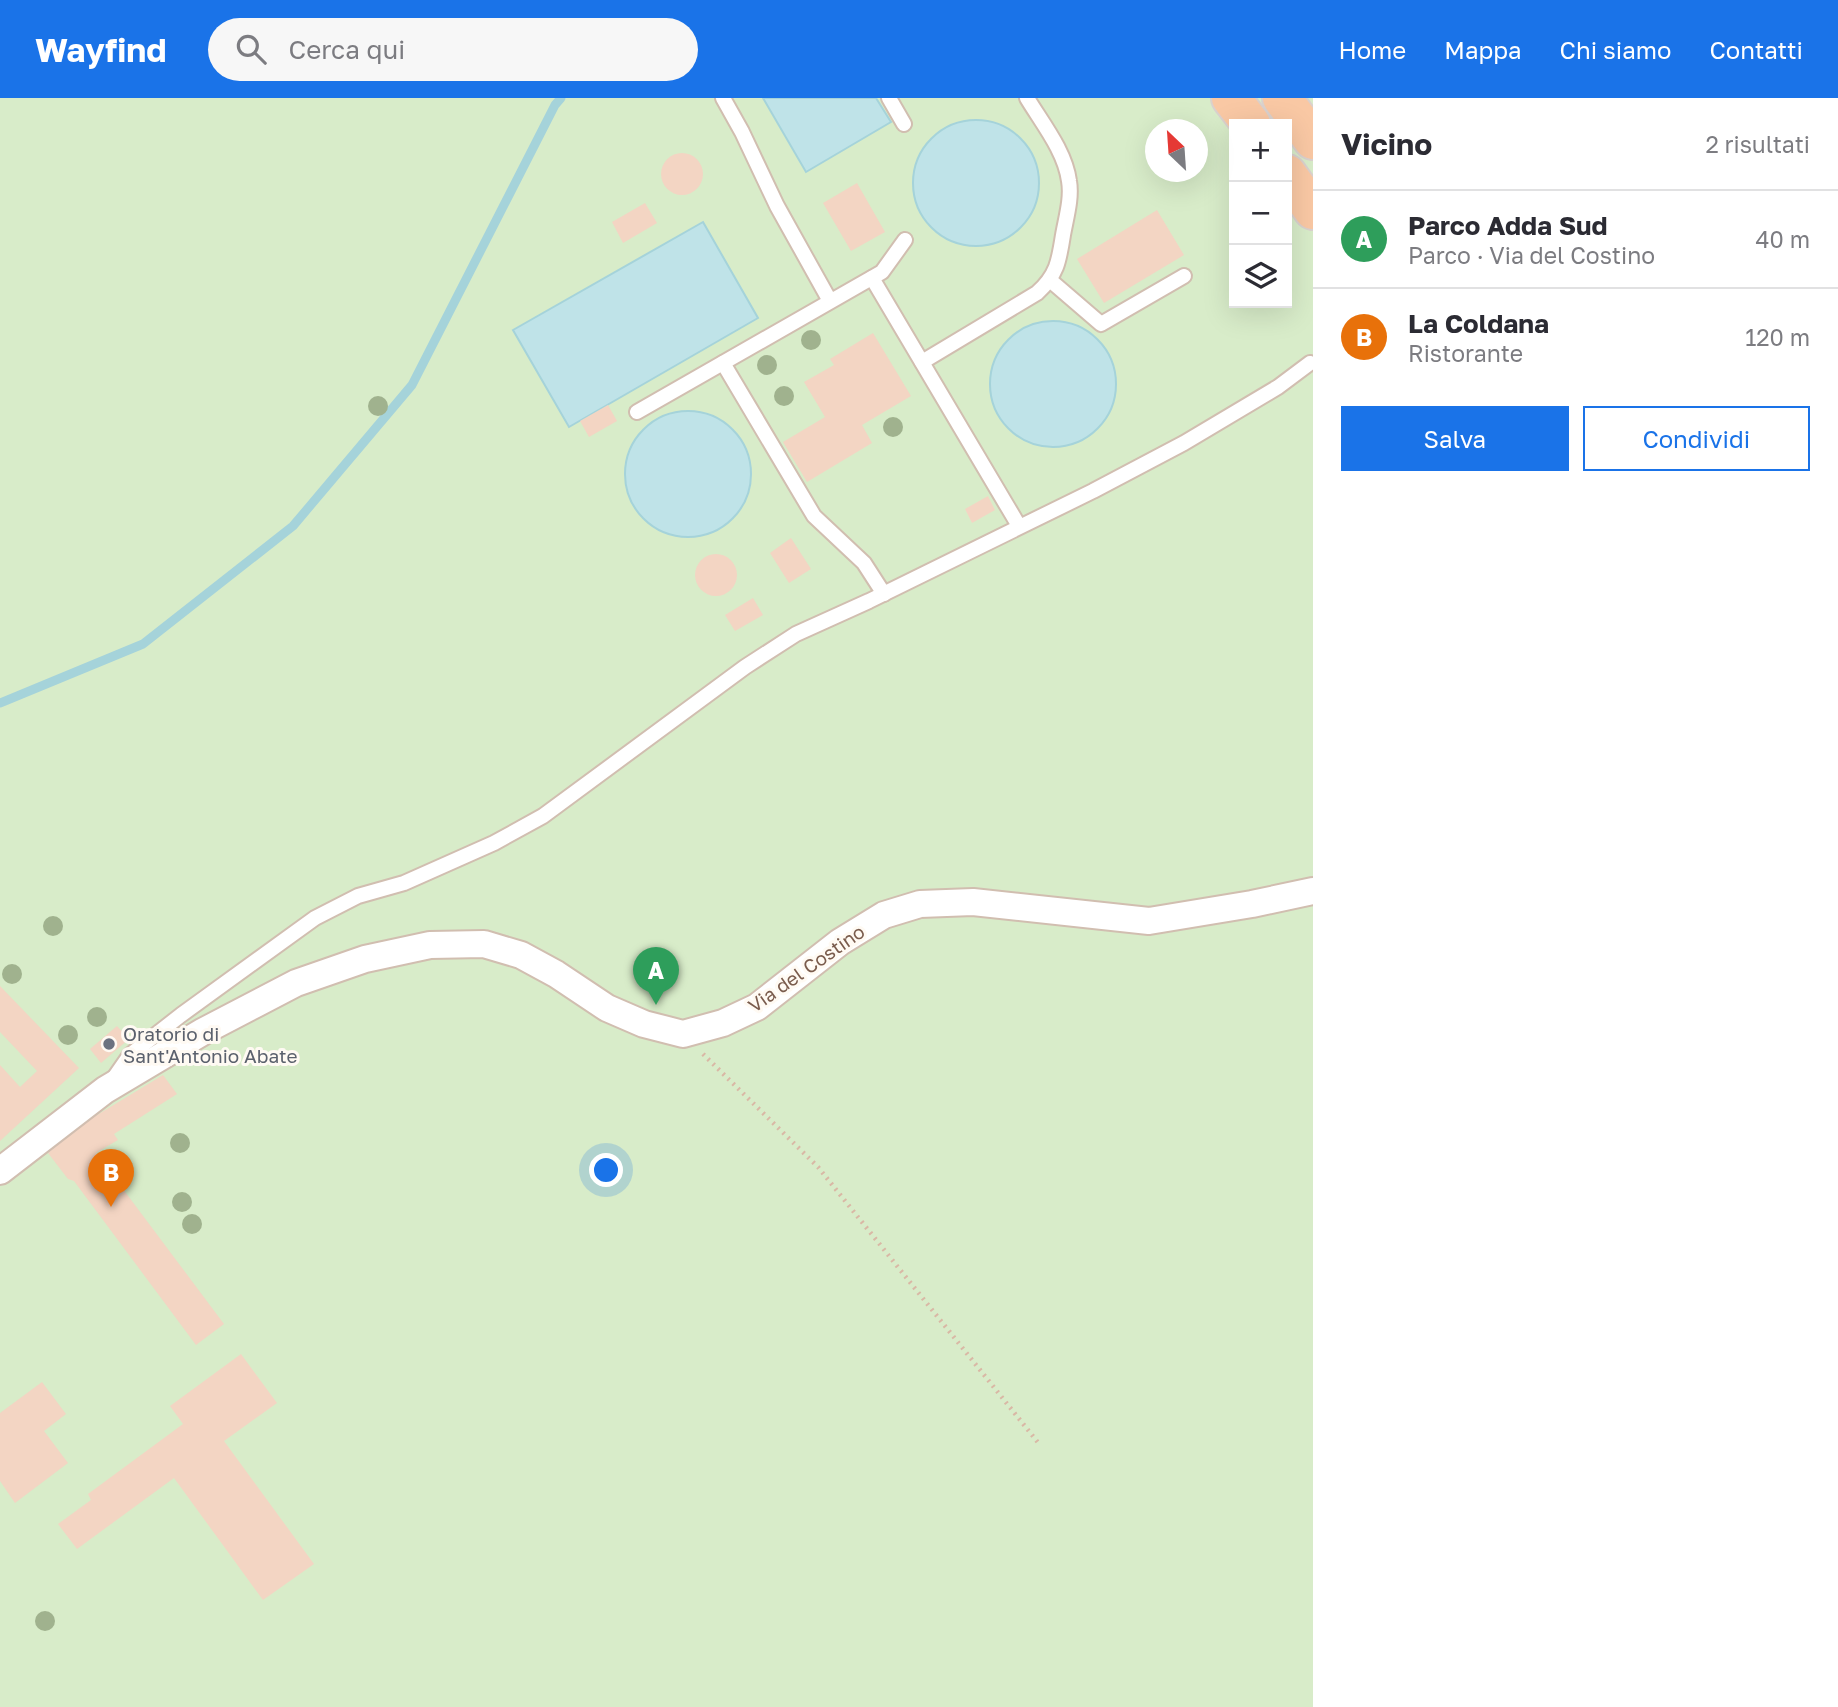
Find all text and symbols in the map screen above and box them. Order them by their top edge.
search box [208,18,698,81]
text: Wayfind [35,30,166,69]
icon: search [232,30,270,68]
text: Cerca qui [288,34,405,65]
text: Home [1338,35,1406,64]
text: Mappa [1444,35,1522,64]
text: Chi siamo [1560,35,1671,64]
text: Contatti [1709,35,1803,64]
north arrow [1145,119,1208,182]
map controls [1229,119,1292,308]
button: + [1229,119,1292,182]
text: Vicino [1341,126,1432,162]
text: 2 risultati [1705,130,1810,158]
button: − [1229,182,1292,245]
text: Parco Adda Sud [1408,210,1608,241]
text: A [1356,225,1372,253]
text: 40 m [1756,225,1810,253]
text: Parco · Via del Costino [1408,241,1655,269]
button: layers [1229,245,1292,308]
text: La Coldana [1408,308,1549,339]
text: B [1356,323,1372,351]
text: 120 m [1745,323,1810,351]
text: Ristorante [1408,339,1523,367]
button: Salva [1341,406,1569,471]
button: Condividi [1583,406,1810,471]
street label: Via del Costino [743,919,869,1017]
pin: A [633,947,679,1005]
place label: Oratorio di Sant'Antonio Abate [123,1022,298,1067]
marker: Oratorio di Sant'Antonio Abate [101,1036,117,1052]
pin: B [88,1149,134,1207]
your location [589,1153,623,1187]

